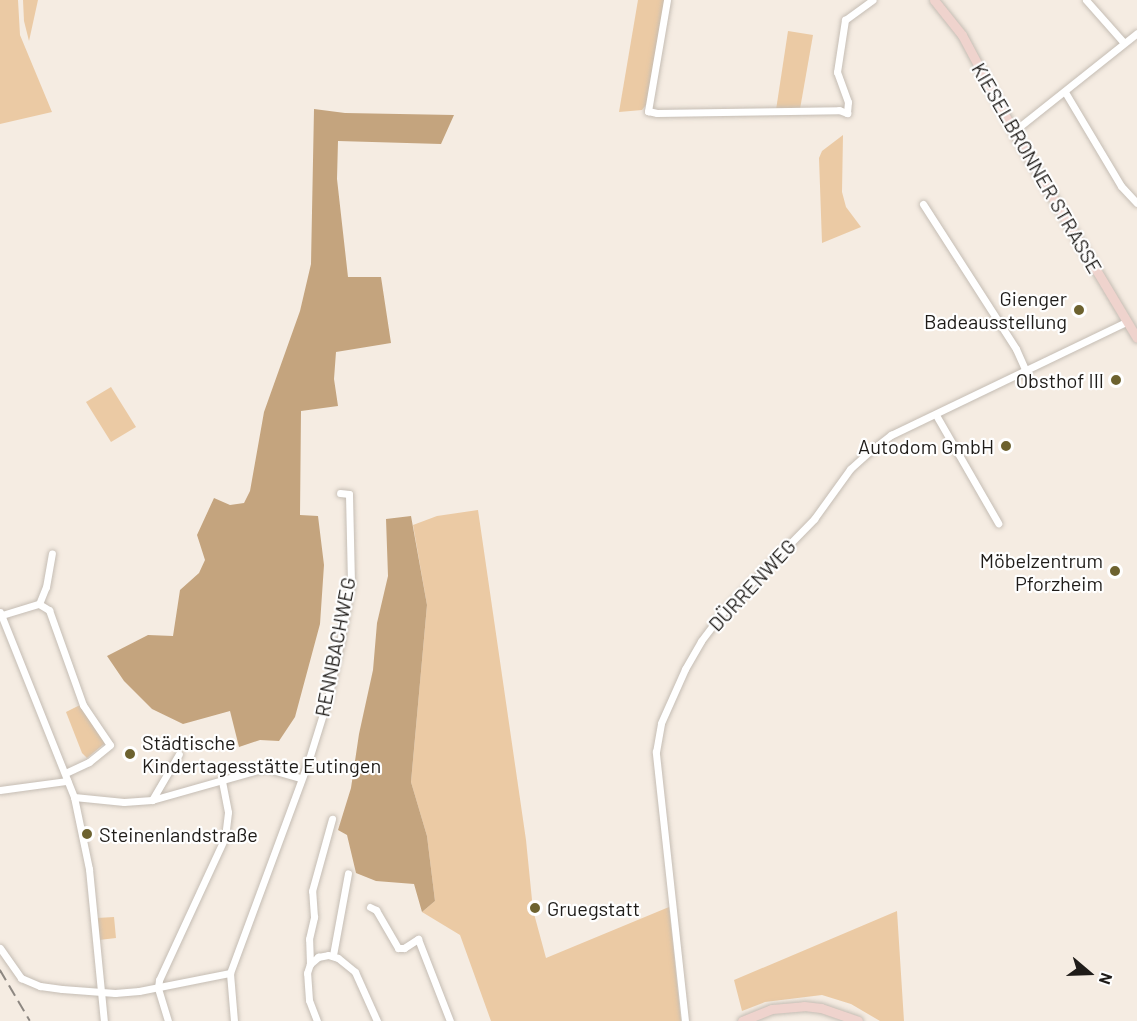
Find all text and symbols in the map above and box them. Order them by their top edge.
street label: KIESELBRONNER STRASSE [967,58,1107,278]
place label: Gienger Badeausstellung [924,286,1067,333]
marker: Gienger Badeausstellung [1072,303,1086,317]
place label: Obsthof III [1016,368,1104,392]
marker: Obsthof III [1109,373,1123,387]
place label: Autodom GmbH [858,434,994,458]
marker: Autodom GmbH [999,439,1013,453]
street label: DÜRRENWEG [703,534,801,636]
place label: Möbelzentrum Pforzheim [980,548,1103,595]
marker: Möbelzentrum Pforzheim [1108,564,1122,578]
street label: RENNBACHWEG [310,575,360,719]
place label: Städtische Kindertagesstätte Eutingen [142,730,381,777]
marker: Städtische Kindertagesstätte Eutingen [123,747,137,761]
place label: Steinenlandstraße [99,822,258,846]
marker: Steinenlandstraße [80,827,94,841]
place label: Gruegstatt [547,896,640,920]
marker: Gruegstatt [528,901,542,915]
north arrow [1059,943,1119,1003]
text: N [1096,971,1117,987]

